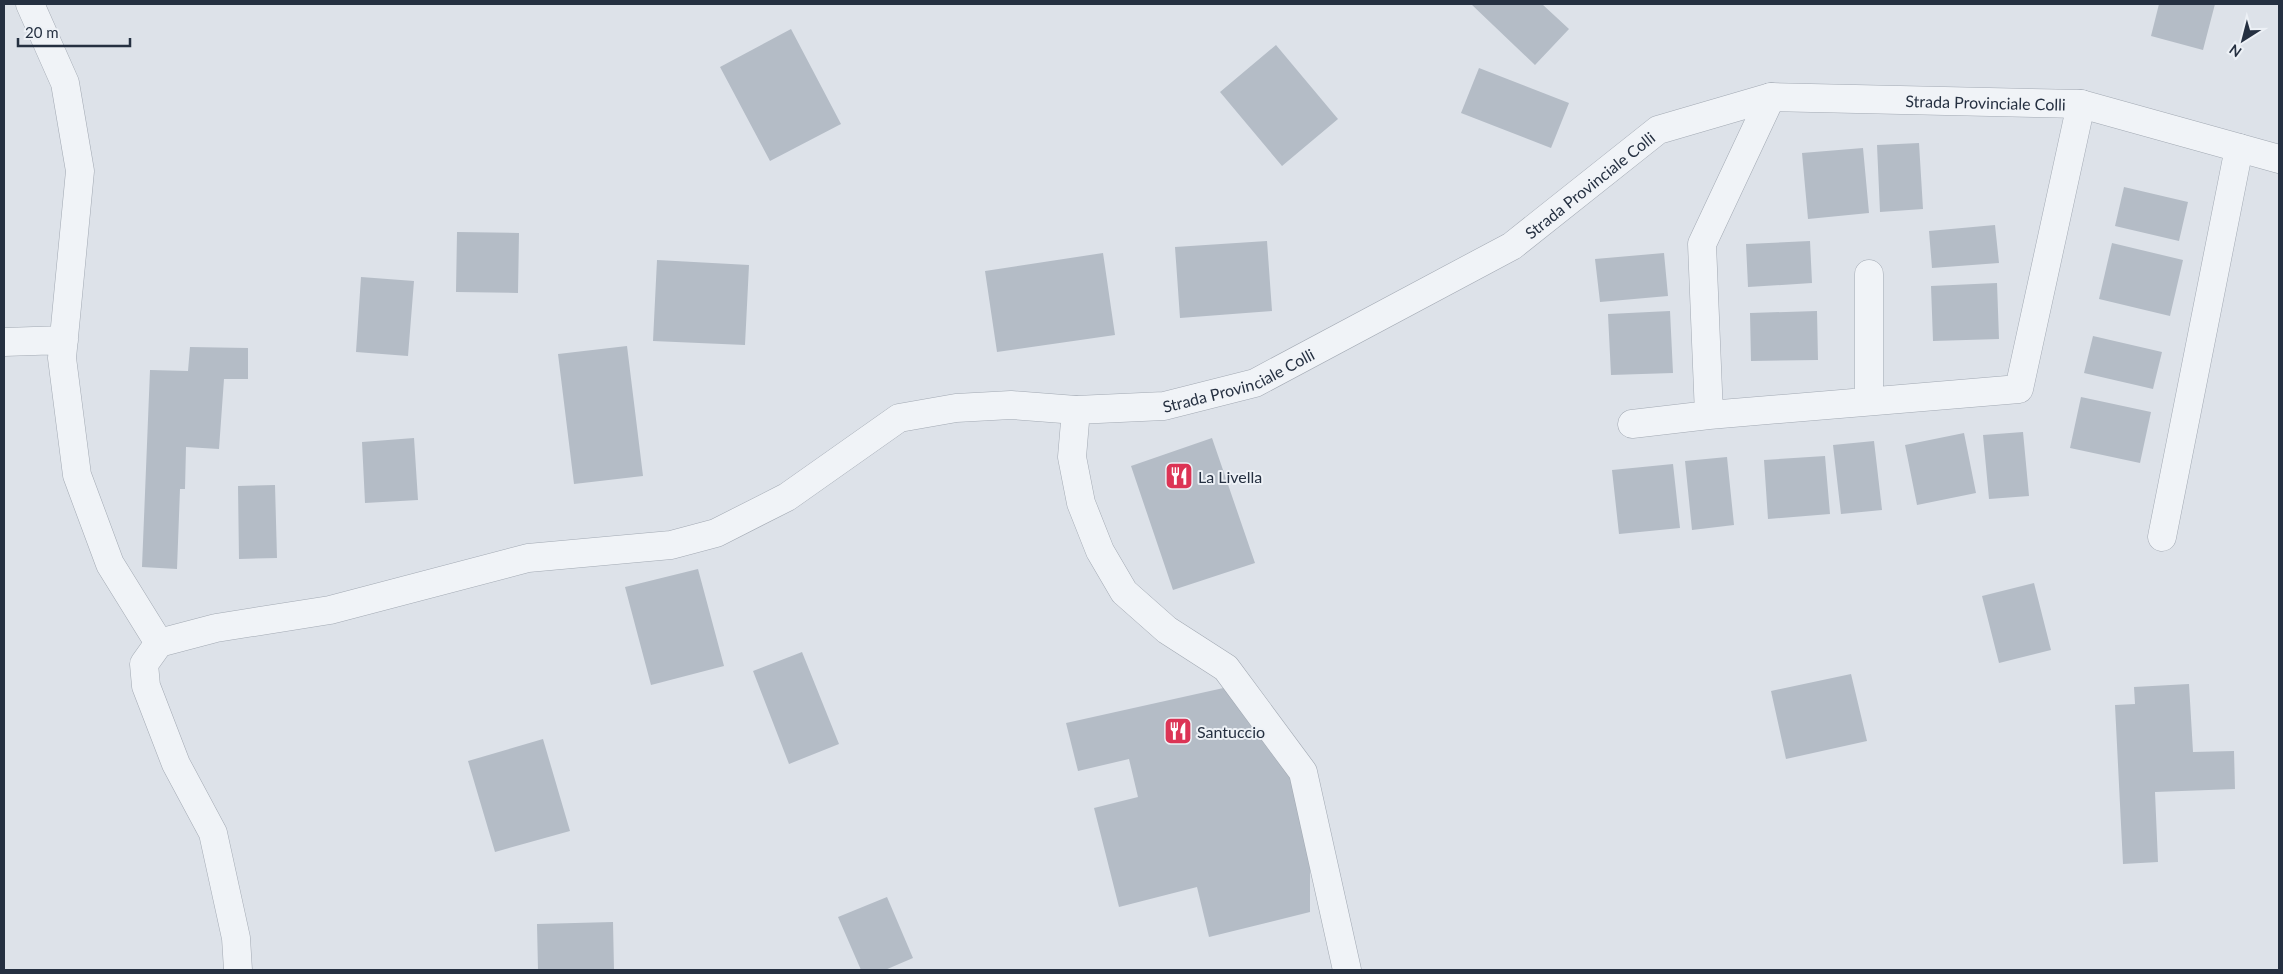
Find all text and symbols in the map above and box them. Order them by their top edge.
scale bar [18,15,130,47]
north arrow [2218,15,2268,65]
text: 20 m [25,23,59,41]
text: N [2226,41,2244,61]
street label: Strada Provinciale Colli [1905,91,2066,113]
street label: Strada Provinciale Colli [1521,127,1658,242]
street label: Strada Provinciale Colli [1160,344,1317,416]
restaurant icon: La Livella [1164,461,1194,491]
place label: La Livella [1198,467,1262,486]
restaurant icon: Santuccio [1163,716,1193,746]
place label: Santuccio [1197,722,1265,741]

